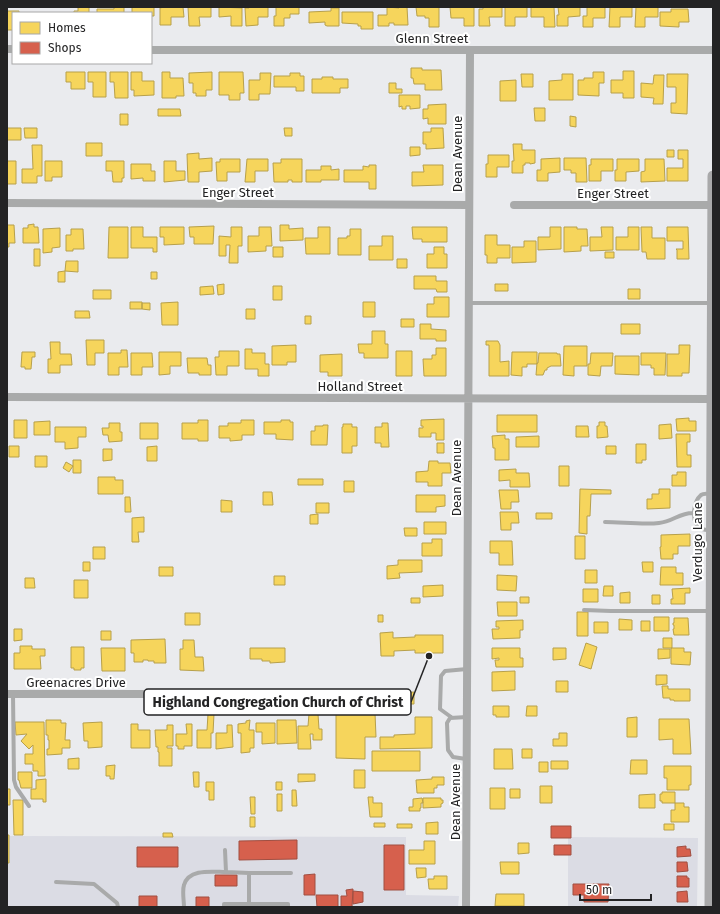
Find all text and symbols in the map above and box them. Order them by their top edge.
legend [12,12,152,64]
text: Homes [48,21,86,35]
street label: Glenn Street [396,31,469,46]
text: Shops [48,41,82,55]
street label: Dean Avenue [450,116,465,192]
street label: Enger Street [202,185,274,200]
street label: Enger Street [577,186,649,201]
street label: Holland Street [317,379,403,394]
street label: Dean Avenue [449,440,464,516]
street label: Verdugo Lane [690,502,705,582]
street label: Greenacres Drive [26,675,126,690]
callout: Highland Congregation Church of Christ [144,689,411,715]
text: Highland Congregation Church of Christ [153,694,404,711]
street label: Dean Avenue [448,764,463,840]
scale bar [580,876,651,902]
text: 50 m [586,883,612,897]

